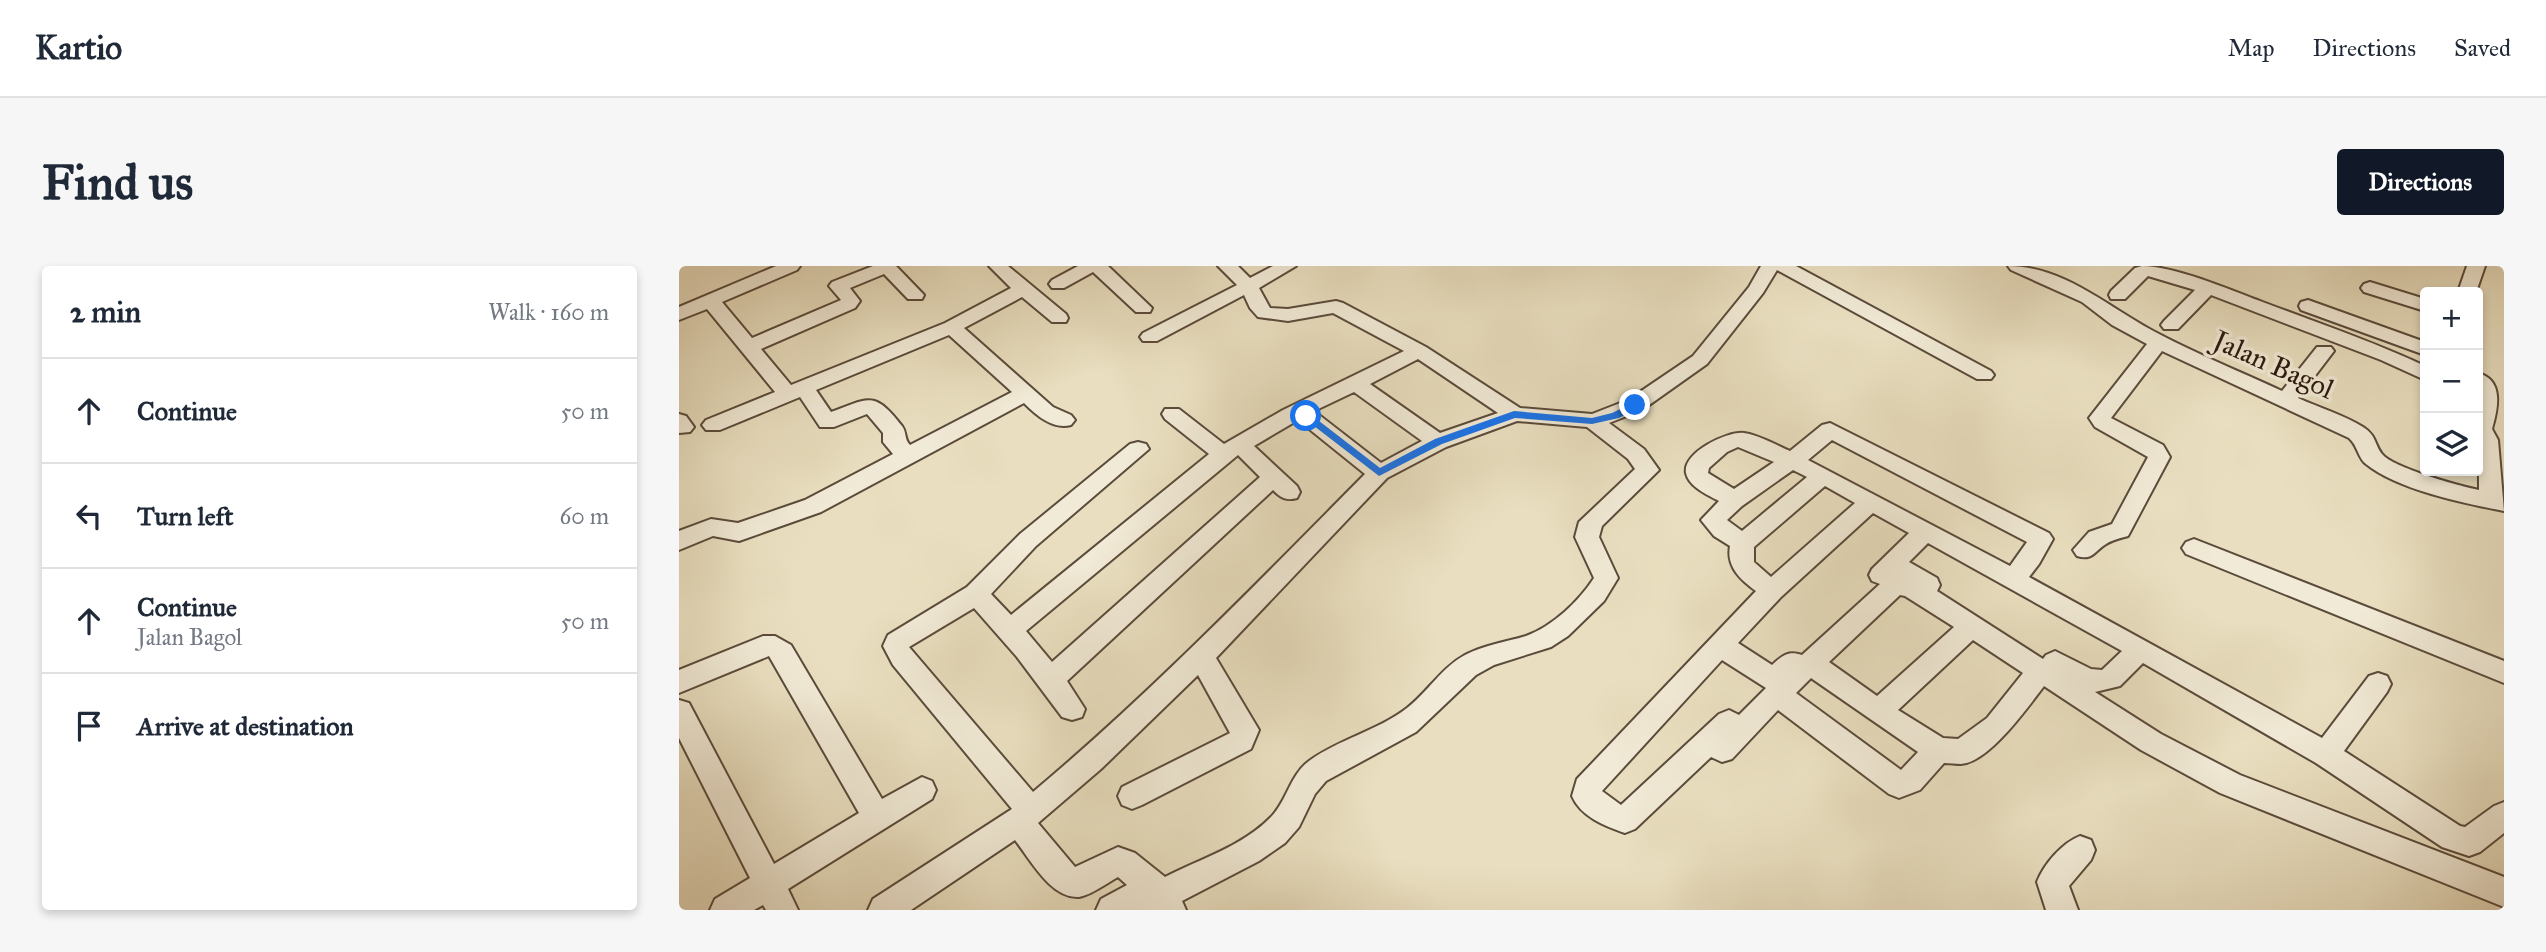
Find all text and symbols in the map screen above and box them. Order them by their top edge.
text: Kartio [35,28,122,68]
text: Map [2228,33,2275,63]
text: Directions [2313,33,2416,63]
text: Saved [2454,33,2511,63]
button: Directions [2337,149,2504,215]
text: Find us [42,153,193,212]
map controls [2420,287,2483,476]
button: + [2420,287,2483,350]
text: 2 min [70,294,141,330]
text: Walk · 160 m [488,298,609,326]
street label: Jalan Bagol [2205,321,2340,407]
button: − [2420,350,2483,413]
route end [1619,389,1650,420]
icon: ahead [70,392,108,430]
text: Continue [137,395,237,427]
text: 50 m [561,397,609,425]
route start [1290,400,1321,431]
button: layers [2420,413,2483,476]
icon: left [70,497,108,535]
text: Turn left [137,500,233,532]
text: 60 m [560,502,609,530]
text: Continue [137,591,237,623]
icon: ahead [70,602,108,640]
text: 50 m [561,607,609,635]
text: Jalan Bagol [137,623,242,651]
icon: arrive [70,707,108,745]
text: Arrive at destination [137,710,354,742]

